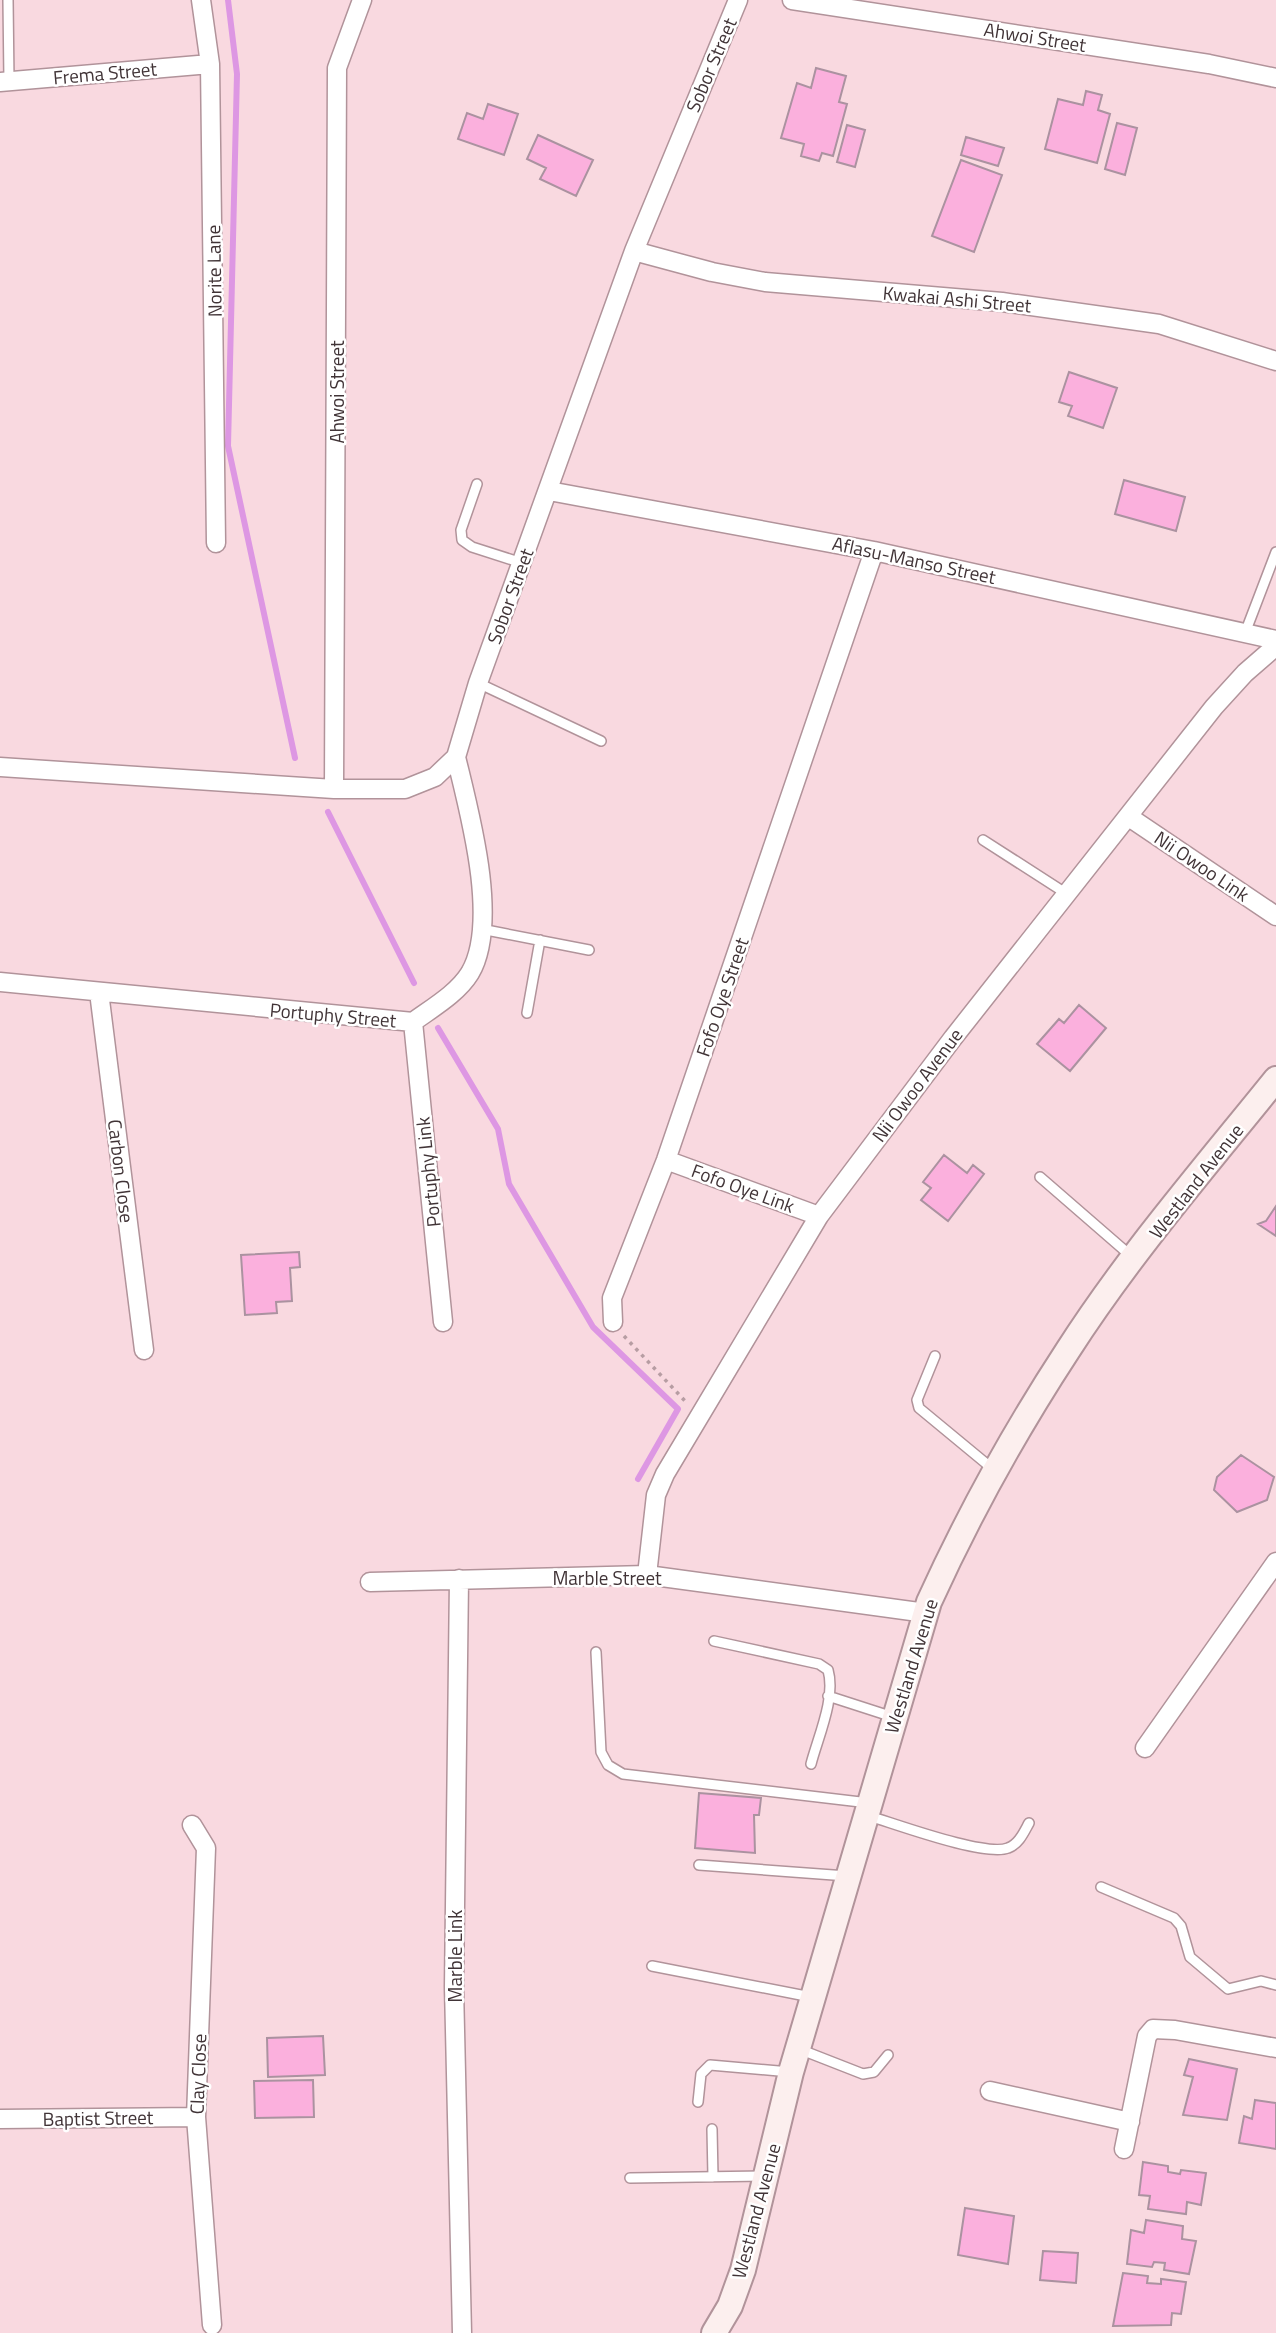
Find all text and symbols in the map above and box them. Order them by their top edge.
street label: Sobor Street [678,13,744,117]
street label: Ahwoi Street [982,14,1089,59]
street label: Frema Street [52,53,158,91]
street label: Norite Lane [198,225,229,317]
street label: Kwakai Ashi Street [882,278,1033,319]
street label: Ahwoi Street [322,340,351,444]
street label: Aflasu-Manso Street [830,528,999,591]
street label: Sobor Street [479,544,540,648]
street label: Nii Owoo Link [1149,823,1256,908]
street label: Fofo Oye Street [688,933,756,1060]
street label: Portuphy Street [269,995,398,1035]
street label: Nii Owoo Avenue [864,1022,969,1148]
street label: Portuphy Link [407,1116,448,1229]
street label: Westland Avenue [1141,1117,1250,1245]
street label: Carbon Close [101,1118,142,1224]
street label: Fofo Oye Link [688,1155,799,1220]
street label: Marble Street [552,1563,662,1592]
street label: Westland Avenue [876,1595,945,1737]
street label: Marble Link [440,1910,469,2002]
street label: Clay Close [182,2033,213,2115]
street label: Baptist Street [42,2102,154,2133]
street label: Westland Avenue [723,2140,788,2282]

